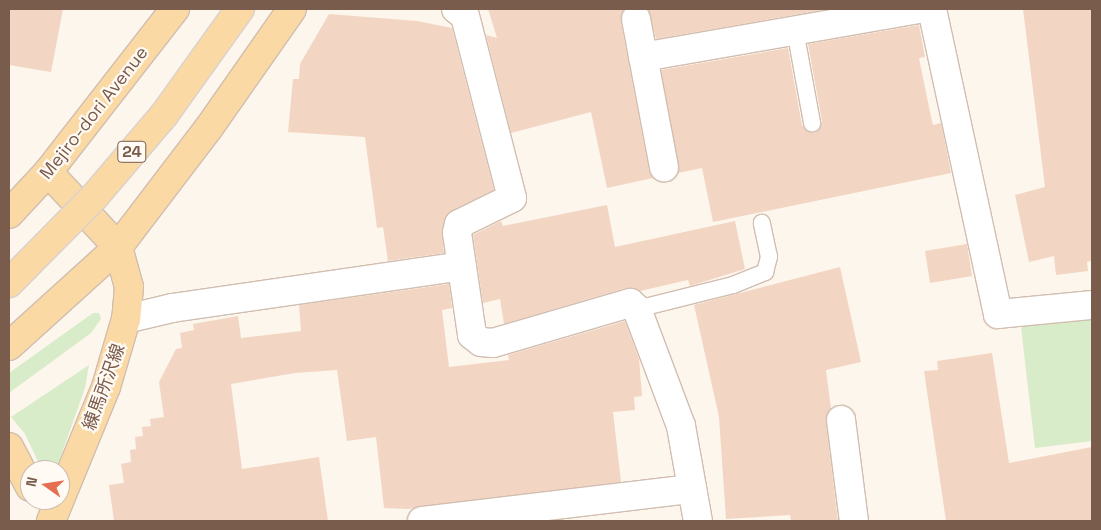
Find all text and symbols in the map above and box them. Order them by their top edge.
street label: Mejiro-dori Avenue [35,42,153,184]
road number: 24 [117,138,147,166]
street label: 練馬所沢線 [78,341,130,433]
north arrow [20,460,70,510]
text: N [22,475,41,488]

